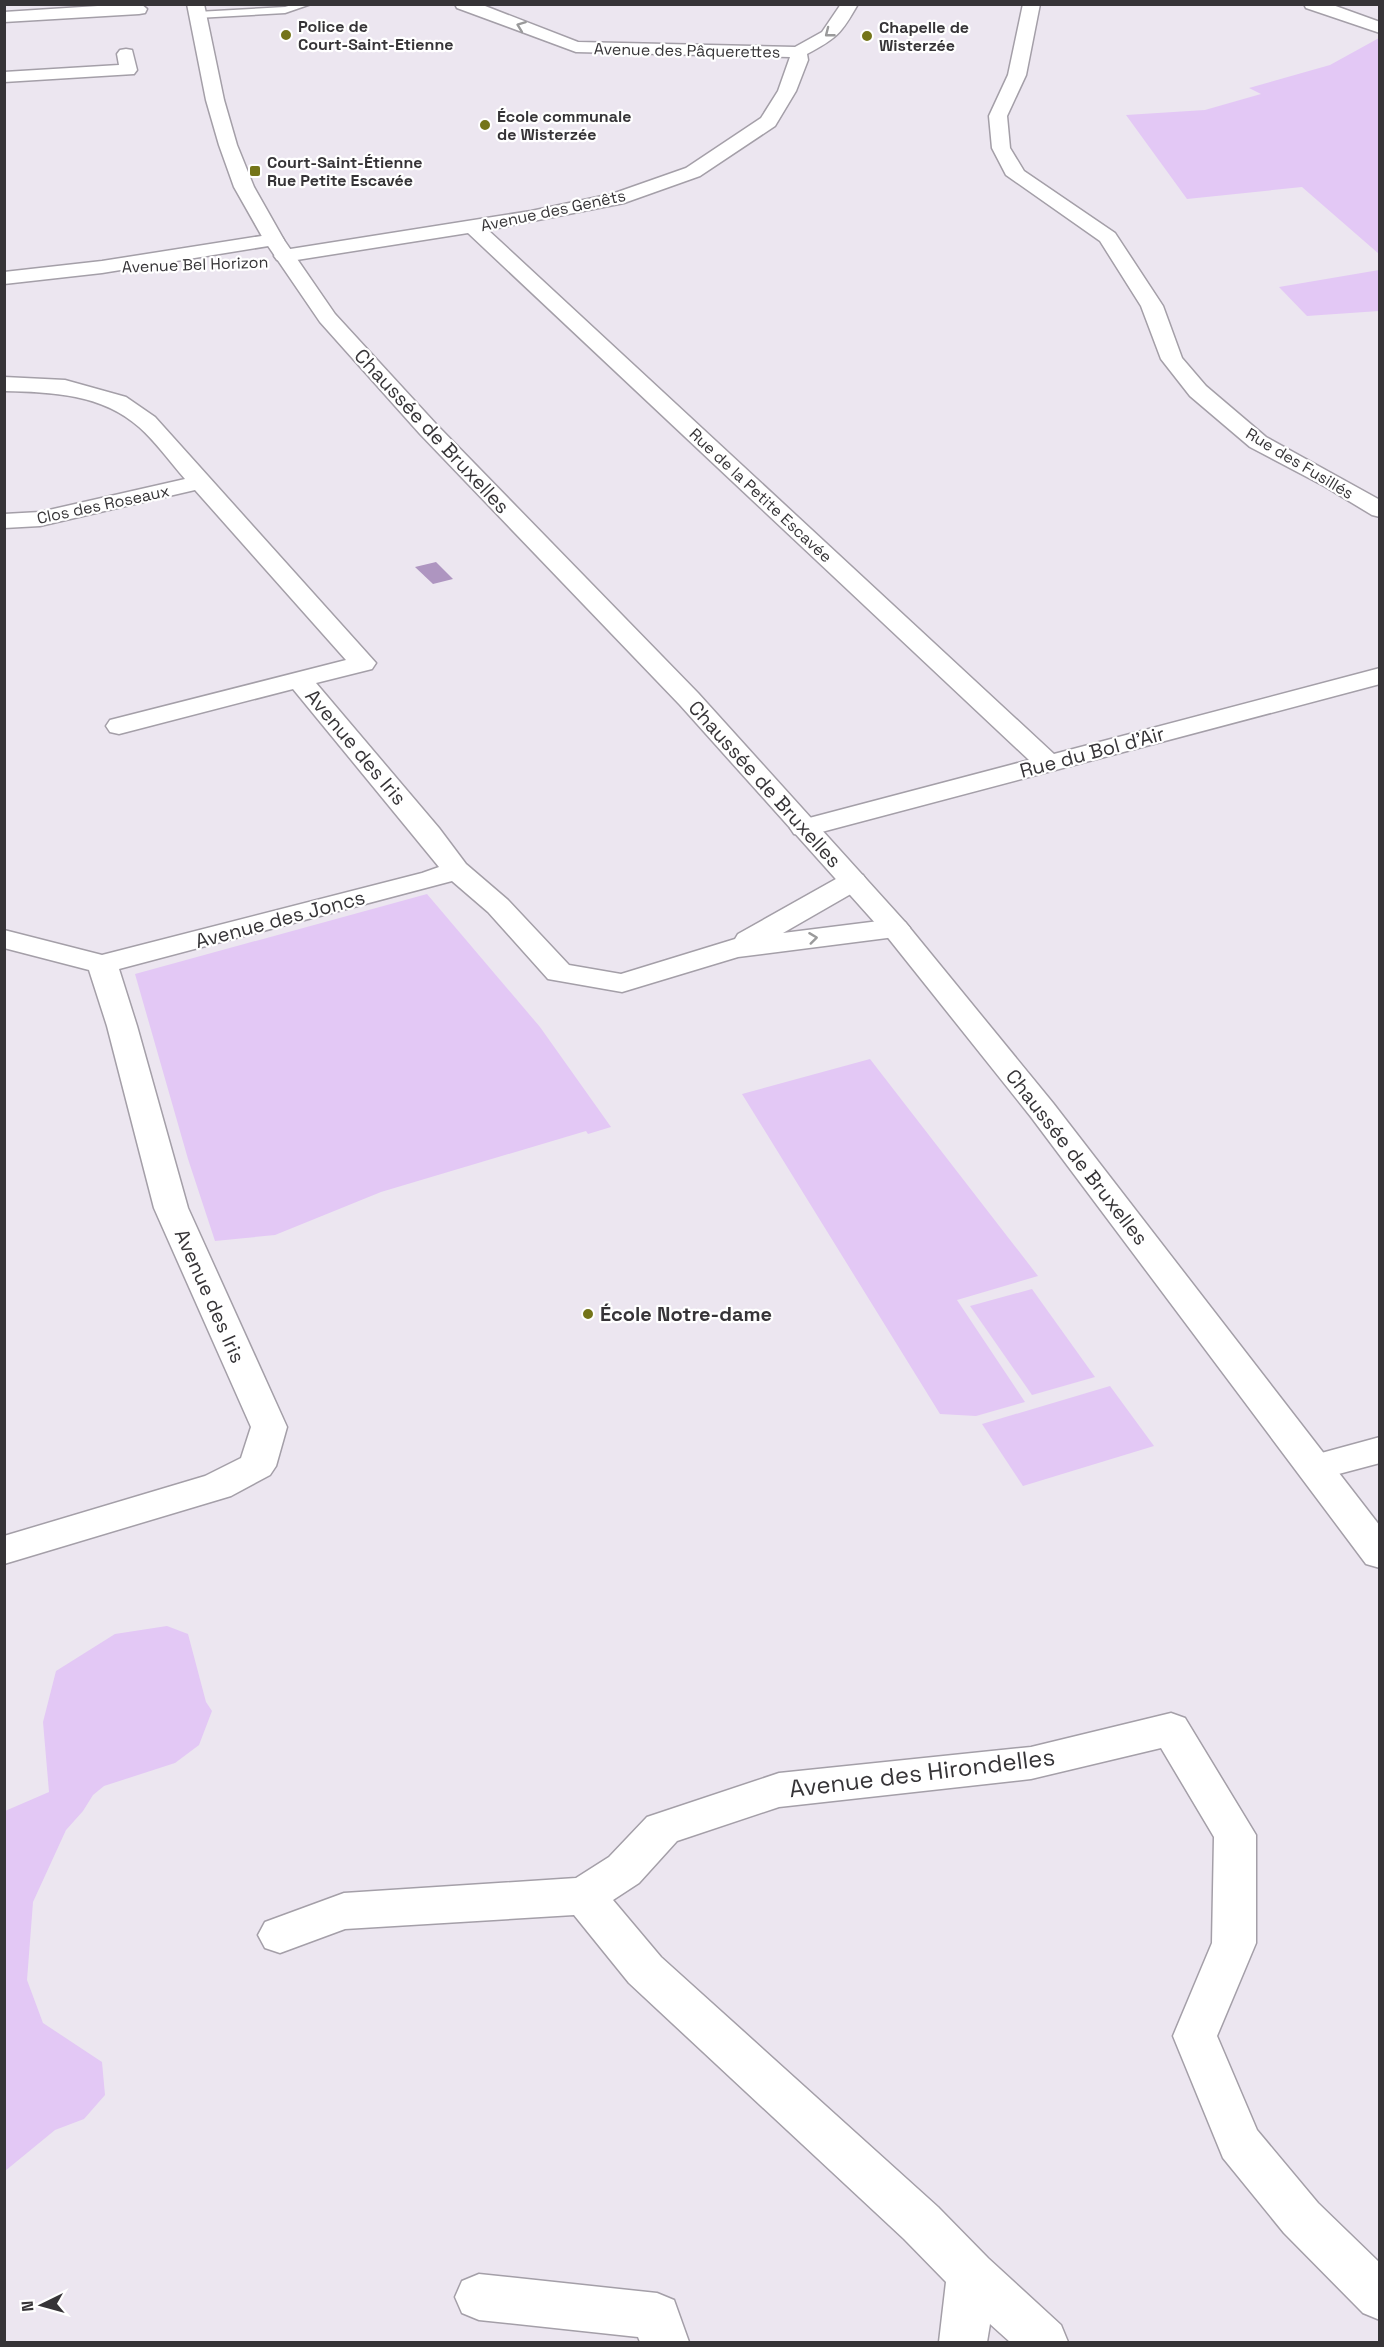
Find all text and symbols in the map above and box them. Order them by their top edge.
place label: Police de Court-Saint-Etienne [298,16,454,55]
place label: Chapelle de Wisterzée [879,17,969,56]
one-way arrow [516,21,527,34]
one-way arrow [825,26,836,37]
marker: Police de Court-Saint-Etienne [279,28,293,42]
marker: Chapelle de Wisterzée [860,29,874,43]
street label: Avenue des Pâquerettes [594,38,780,63]
place label: École communale de Wisterzée [497,106,631,145]
marker: École communale de Wisterzée [478,118,492,132]
place label: Court-Saint-Étienne Rue Petite Escavée [267,152,423,191]
marker: Court-Saint-Étienne Rue Petite Escavée [248,164,262,178]
street label: Avenue des Genêts [479,185,628,236]
street label: Avenue Bel Horizon [121,251,269,278]
street label: Chaussée de Bruxelles [349,343,515,519]
street label: Rue des Fusillés [1242,423,1358,504]
street label: Rue de la Petite Escavée [685,424,837,567]
street label: Clos des Roseaux [35,480,171,529]
street label: Avenue des Iris [300,683,412,811]
street label: Chaussée de Bruxelles [683,695,847,873]
street label: Rue du Bol d'Air [1017,720,1167,784]
street label: Avenue des Joncs [192,884,368,954]
one-way arrow [808,932,818,945]
street label: Chaussée de Bruxelles [1000,1064,1154,1250]
street label: Avenue des Iris [169,1225,251,1367]
place label: École Notre-dame [600,1301,772,1327]
marker: École Notre-dame [581,1307,595,1321]
street label: Avenue des Hirondelles [787,1741,1057,1804]
north arrow [12,2275,72,2335]
text: N [17,2300,38,2313]

